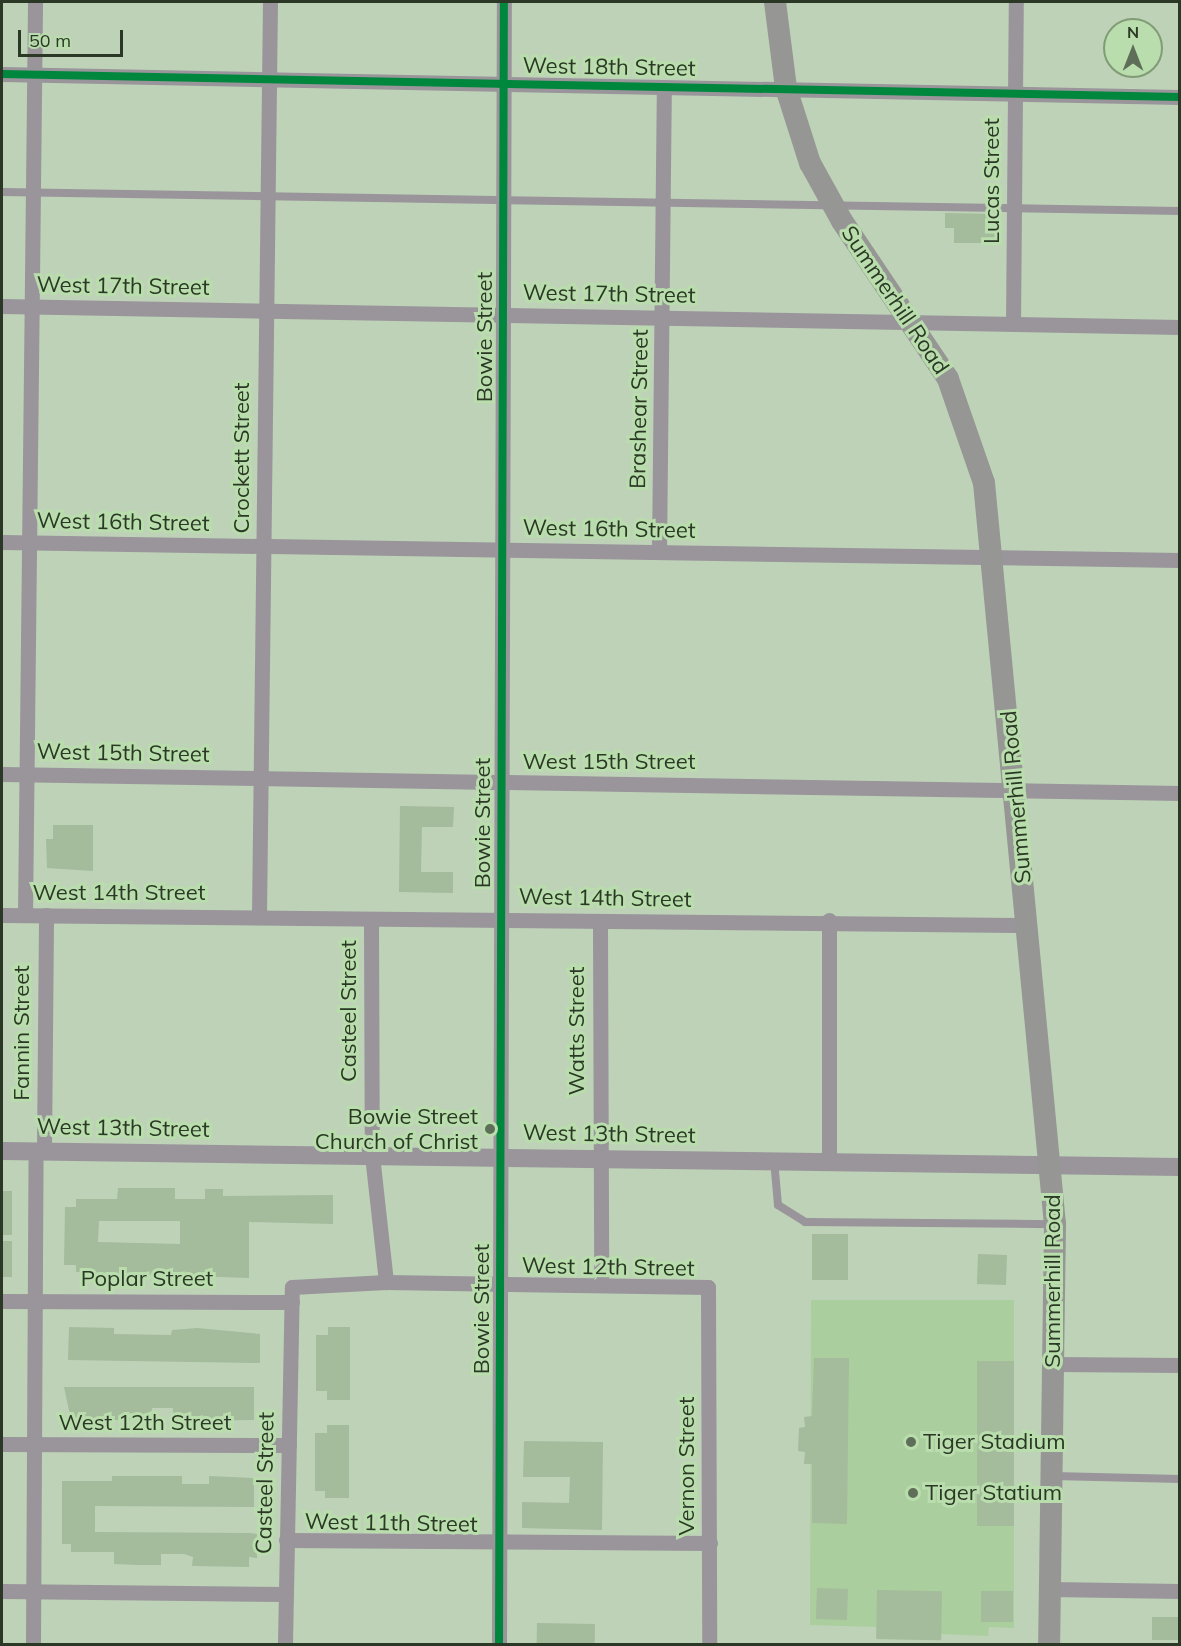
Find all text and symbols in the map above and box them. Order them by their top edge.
scale bar [21,18,126,56]
north arrow [1103,18,1163,78]
text: N [1127,22,1139,42]
text: 50 m [29,29,71,52]
street label: West 18th Street [522,52,696,82]
street label: Lucas Street [979,118,1005,244]
street label: Summerhill Road [836,221,954,379]
street label: West 17th Street [36,271,210,301]
street label: Bowie Street [472,272,498,402]
street label: West 17th Street [522,279,696,309]
street label: Brashear Street [624,329,654,489]
street label: Crockett Street [229,382,255,534]
street label: West 16th Street [36,507,210,537]
street label: West 16th Street [522,514,696,544]
street label: Summerhill Road [995,710,1037,884]
street label: West 15th Street [36,738,210,768]
street label: West 15th Street [523,749,695,775]
street label: Bowie Street [470,758,496,888]
street label: West 14th Street [33,880,205,906]
street label: West 14th Street [518,883,692,913]
street label: Casteel Street [336,940,362,1082]
street label: Fannin Street [9,965,35,1101]
street label: Watts Street [564,966,590,1096]
place label: Bowie Street Church of Christ [315,1103,478,1154]
street label: West 13th Street [36,1113,210,1143]
street label: West 13th Street [522,1119,696,1149]
marker: Bowie Street Church of Christ [483,1122,497,1136]
street label: Summerhill Road [1040,1194,1066,1368]
street label: Bowie Street [469,1244,495,1374]
street label: West 12th Street [521,1252,695,1282]
street label: Poplar Street [81,1266,213,1292]
street label: Vernon Street [674,1397,700,1535]
street label: West 12th Street [59,1410,231,1436]
street label: Casteel Street [251,1412,279,1554]
place label: Tiger Stadium [923,1429,1065,1455]
marker: Tiger Stadium [904,1435,918,1449]
place label: Tiger Statium [925,1480,1062,1506]
marker: Tiger Statium [906,1486,920,1500]
street label: West 11th Street [304,1508,478,1538]

